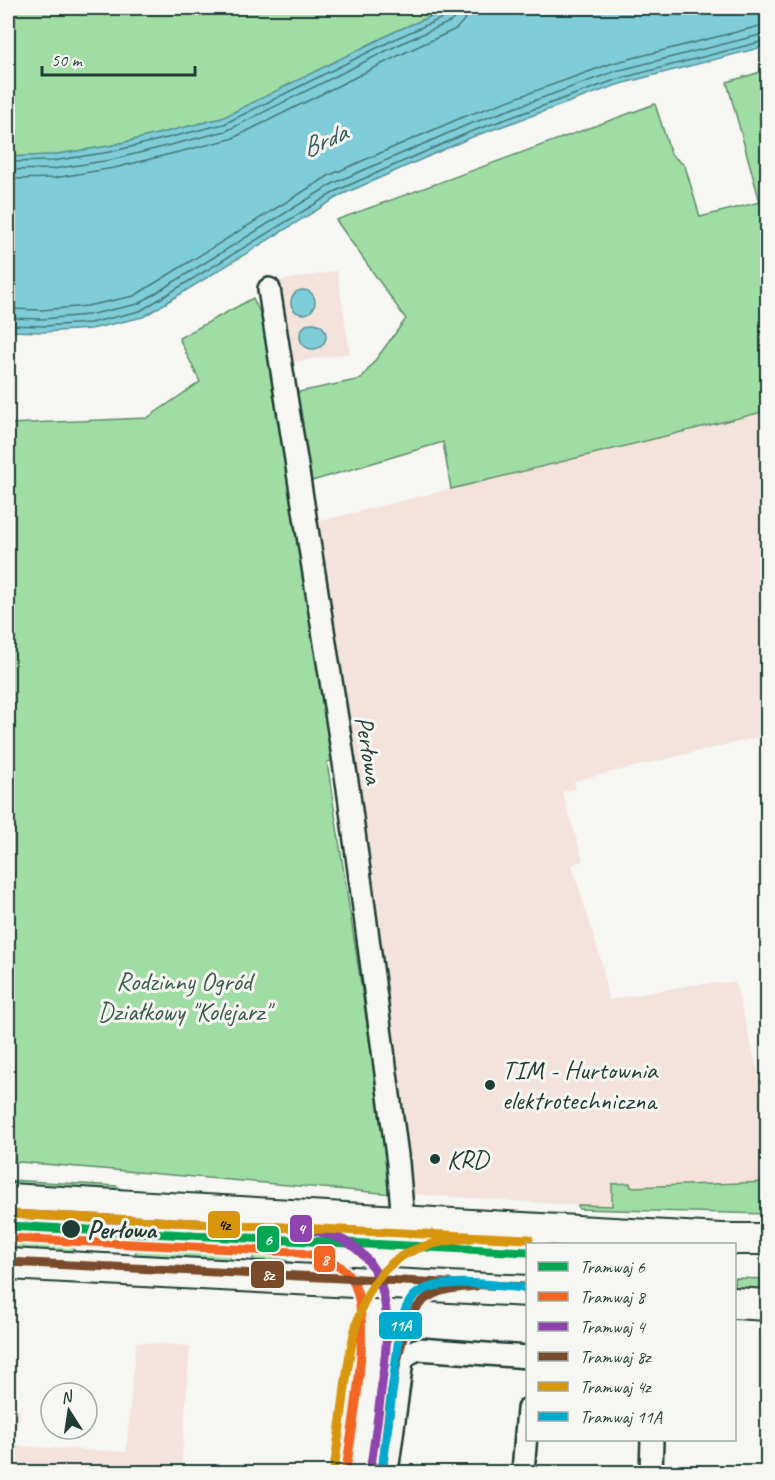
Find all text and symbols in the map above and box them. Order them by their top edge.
scale bar [42,39,195,77]
text: 50 m [51,49,84,71]
water label: Brda [296,114,354,165]
street label: Perłowa [347,714,391,788]
park label: Rodzinny Ogród Działkowy "Kolejarz" [98,965,275,1028]
place label: TIM - Hurtownia elektrotechniczna [502,1054,659,1117]
marker: TIM - Hurtownia elektrotechniczna [483,1078,497,1092]
place label: KRD [447,1143,491,1176]
marker: KRD [428,1152,442,1166]
line badge: 4z [207,1210,241,1239]
place label: Perłowa [87,1213,158,1246]
line badge: 4 [289,1214,313,1243]
text: 4z [218,1215,232,1235]
marker: Perłowa [60,1218,82,1240]
text: 4 [297,1219,306,1239]
line badge: 6 [256,1225,280,1253]
text: 6 [264,1230,273,1250]
legend [526,1243,736,1441]
line badge: 8 [313,1245,336,1273]
text: 8 [321,1250,330,1270]
text: Tramwaj 6 [580,1256,646,1278]
line badge: 8z [250,1260,285,1289]
text: 8z [262,1265,276,1285]
text: Tramwaj 8 [580,1286,647,1308]
line badge: 11A [378,1311,423,1340]
text: 11A [389,1316,413,1336]
text: Tramwaj 4 [580,1316,647,1338]
text: Tramwaj 8z [580,1346,653,1368]
text: Tramwaj 4z [580,1376,653,1398]
north arrow [39,1381,99,1441]
text: N [59,1386,76,1408]
text: Tramwaj 11A [580,1406,663,1428]

